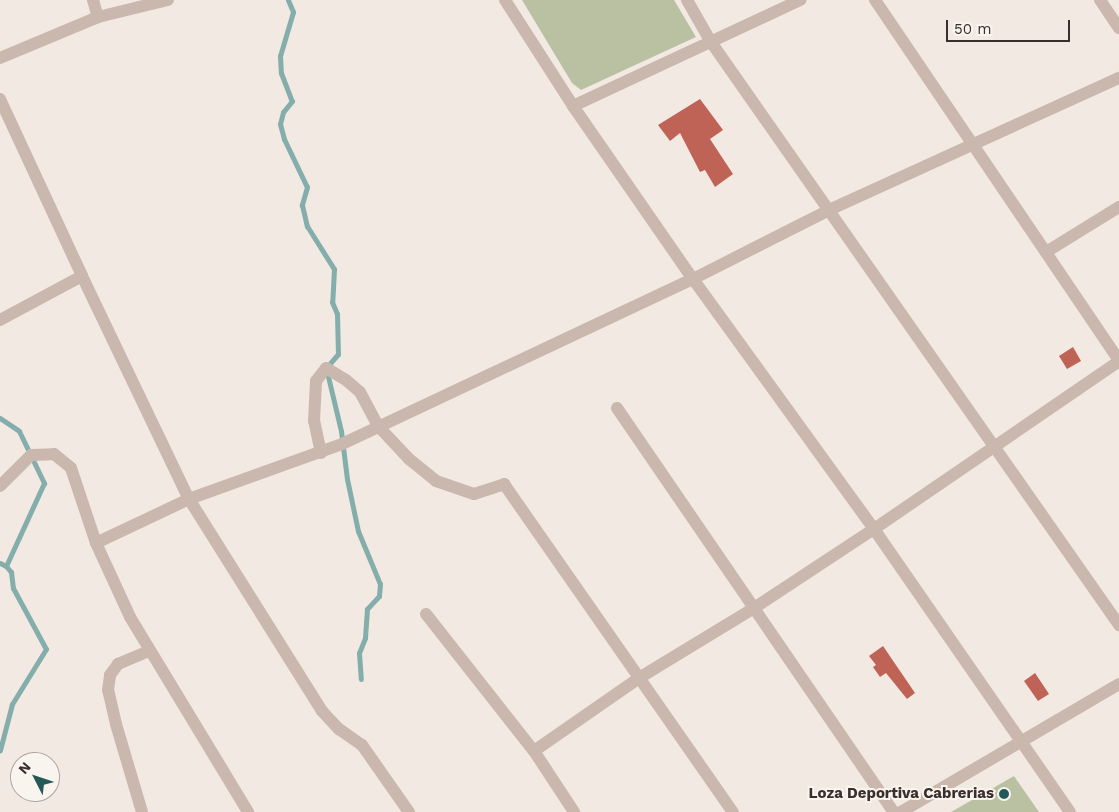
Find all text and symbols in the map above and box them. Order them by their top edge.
scale bar [949,10,1073,42]
text: 50 m [954,20,991,38]
north arrow [10,752,60,802]
text: N [15,759,34,777]
place label: Loza Deportiva Cabrerias [808,785,994,803]
marker: Loza Deportiva Cabrerias [998,788,1010,800]

